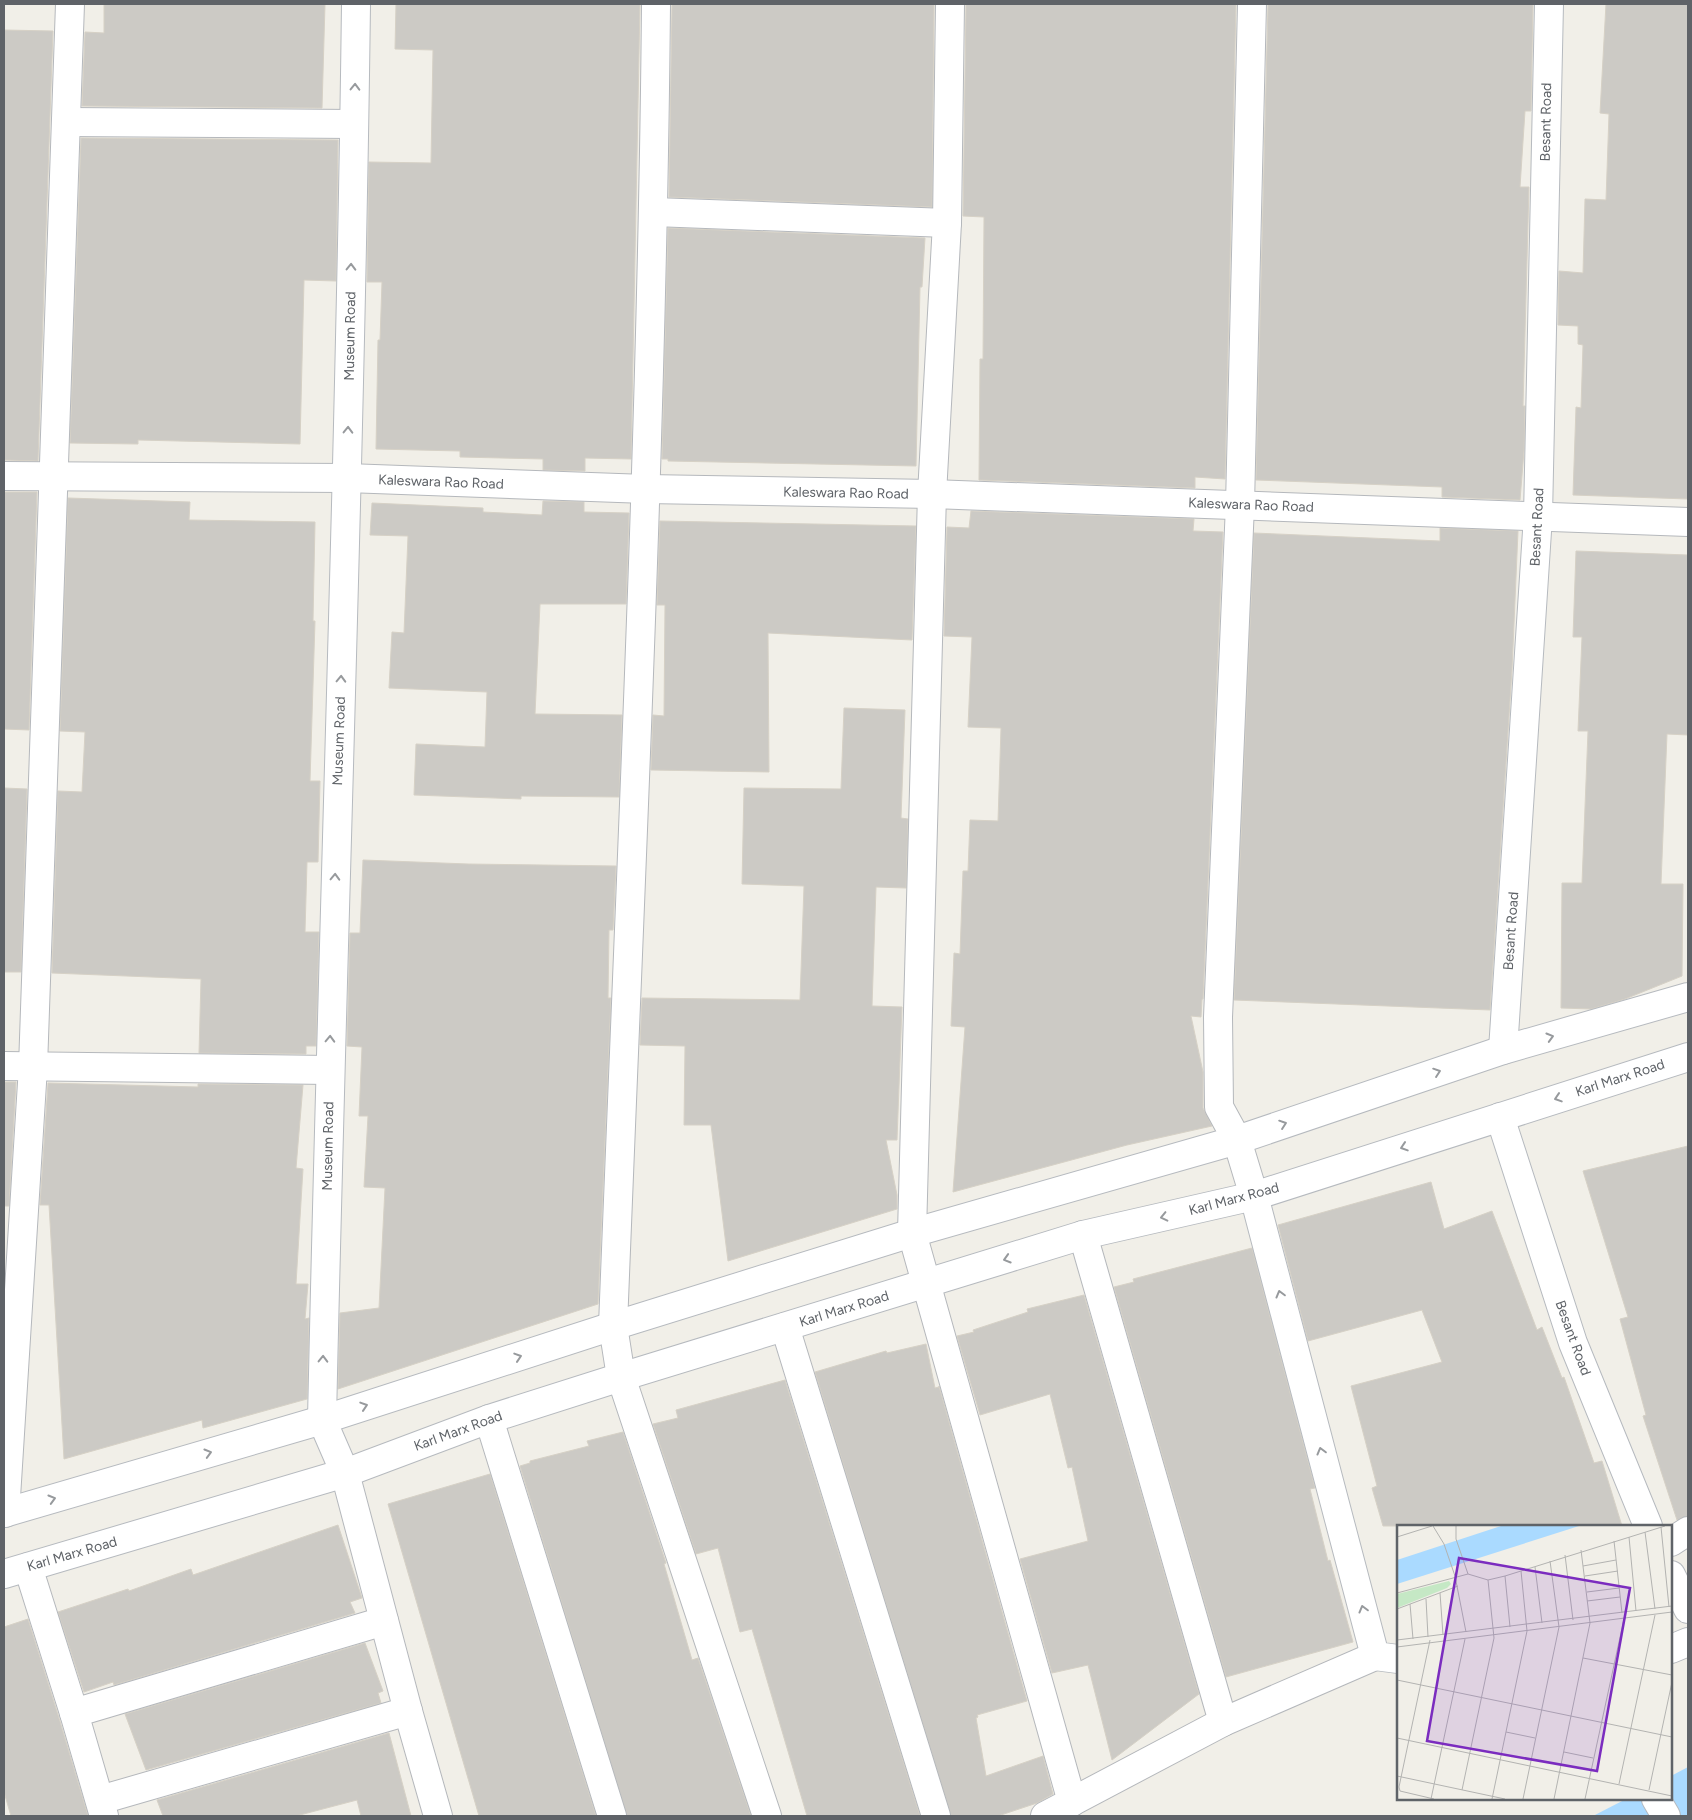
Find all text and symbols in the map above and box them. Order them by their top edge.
one-way arrow [350,83,360,90]
street label: Besant Road [1537,83,1555,161]
one-way arrow [346,263,357,271]
street label: Museum Road [341,291,359,381]
one-way arrow [343,425,353,433]
street label: Kaleswara Rao Road [378,471,504,493]
street label: Kaleswara Rao Road [783,483,909,503]
street label: Besant Road [1526,487,1548,567]
street label: Kaleswara Rao Road [1188,494,1314,516]
one-way arrow [336,675,346,683]
street label: Museum Road [329,696,349,786]
one-way arrow [330,873,340,880]
street label: Besant Road [1500,891,1522,971]
one-way arrow [1546,1032,1554,1042]
one-way arrow [325,1035,335,1043]
street label: Karl Marx Road [1573,1056,1667,1100]
one-way arrow [1432,1068,1441,1078]
one-way arrow [1555,1092,1563,1102]
street label: Museum Road [319,1101,337,1191]
one-way arrow [1278,1120,1287,1130]
one-way arrow [1400,1142,1408,1152]
street label: Karl Marx Road [1187,1179,1281,1219]
one-way arrow [1159,1211,1168,1222]
one-way arrow [1003,1253,1011,1263]
street label: Karl Marx Road [797,1287,891,1331]
one-way arrow [1275,1290,1286,1299]
street label: Besant Road [1552,1298,1594,1378]
one-way arrow [514,1352,522,1362]
one-way arrow [318,1355,328,1362]
one-way arrow [359,1402,367,1412]
street label: Karl Marx Road [411,1407,505,1455]
one-way arrow [1317,1448,1327,1456]
one-way arrow [203,1449,211,1459]
one-way arrow [47,1494,56,1504]
inset map [1397,1525,1672,1800]
street label: Karl Marx Road [25,1533,119,1575]
one-way arrow [1358,1605,1368,1613]

